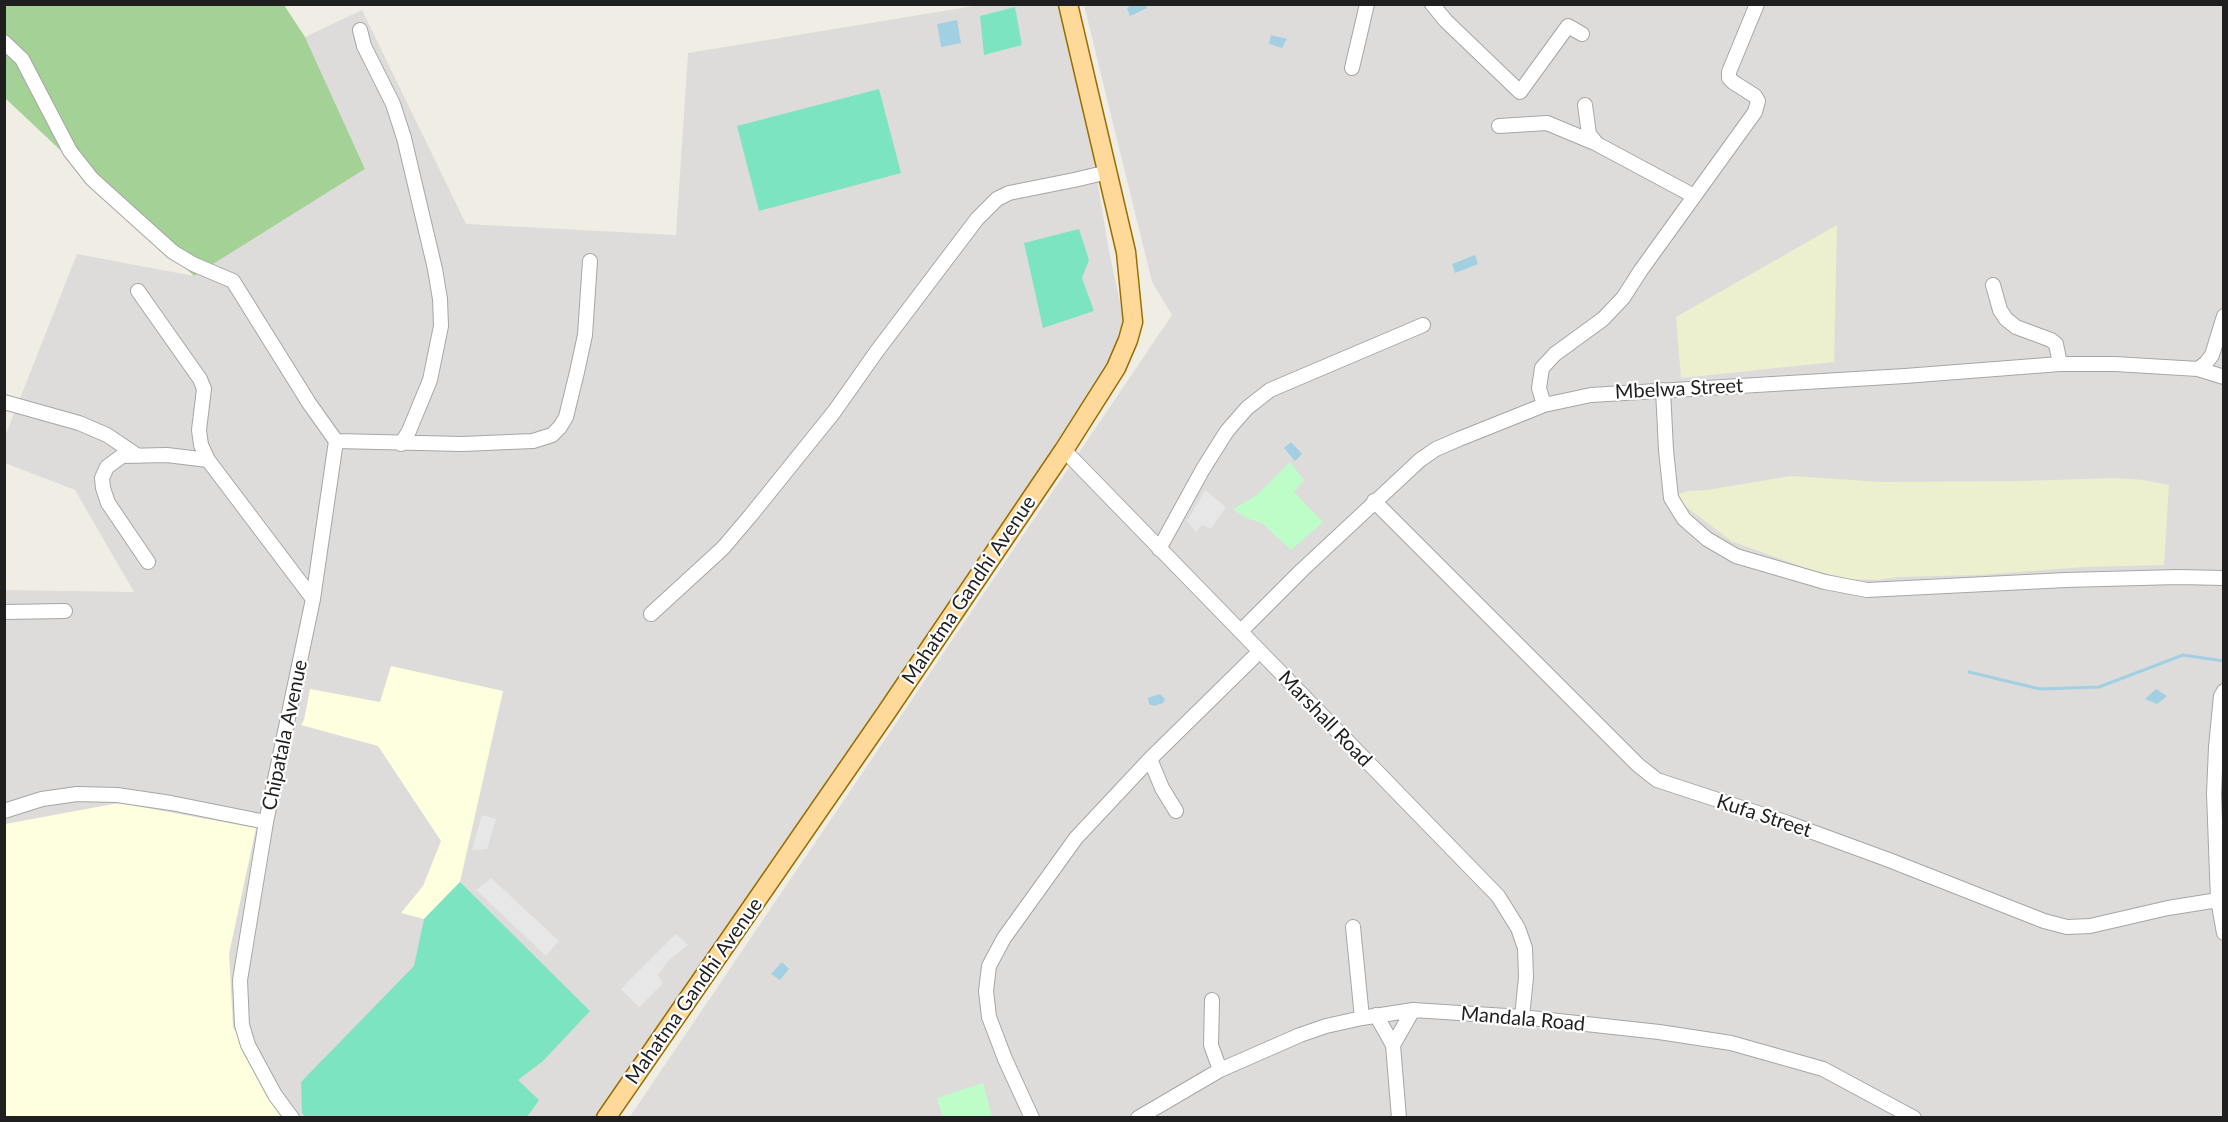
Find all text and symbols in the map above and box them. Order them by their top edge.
street label: Mbelwa Street [1614,374,1744,404]
street label: Mahatma Gandhi Avenue [897,491,1041,689]
street label: Chipatala Avenue [257,657,313,813]
street label: Marshall Road [1273,666,1377,772]
street label: Kufa Street [1713,789,1815,843]
street label: Mahatma Gandhi Avenue [621,893,767,1089]
street label: Mandala Road [1460,1002,1586,1036]

